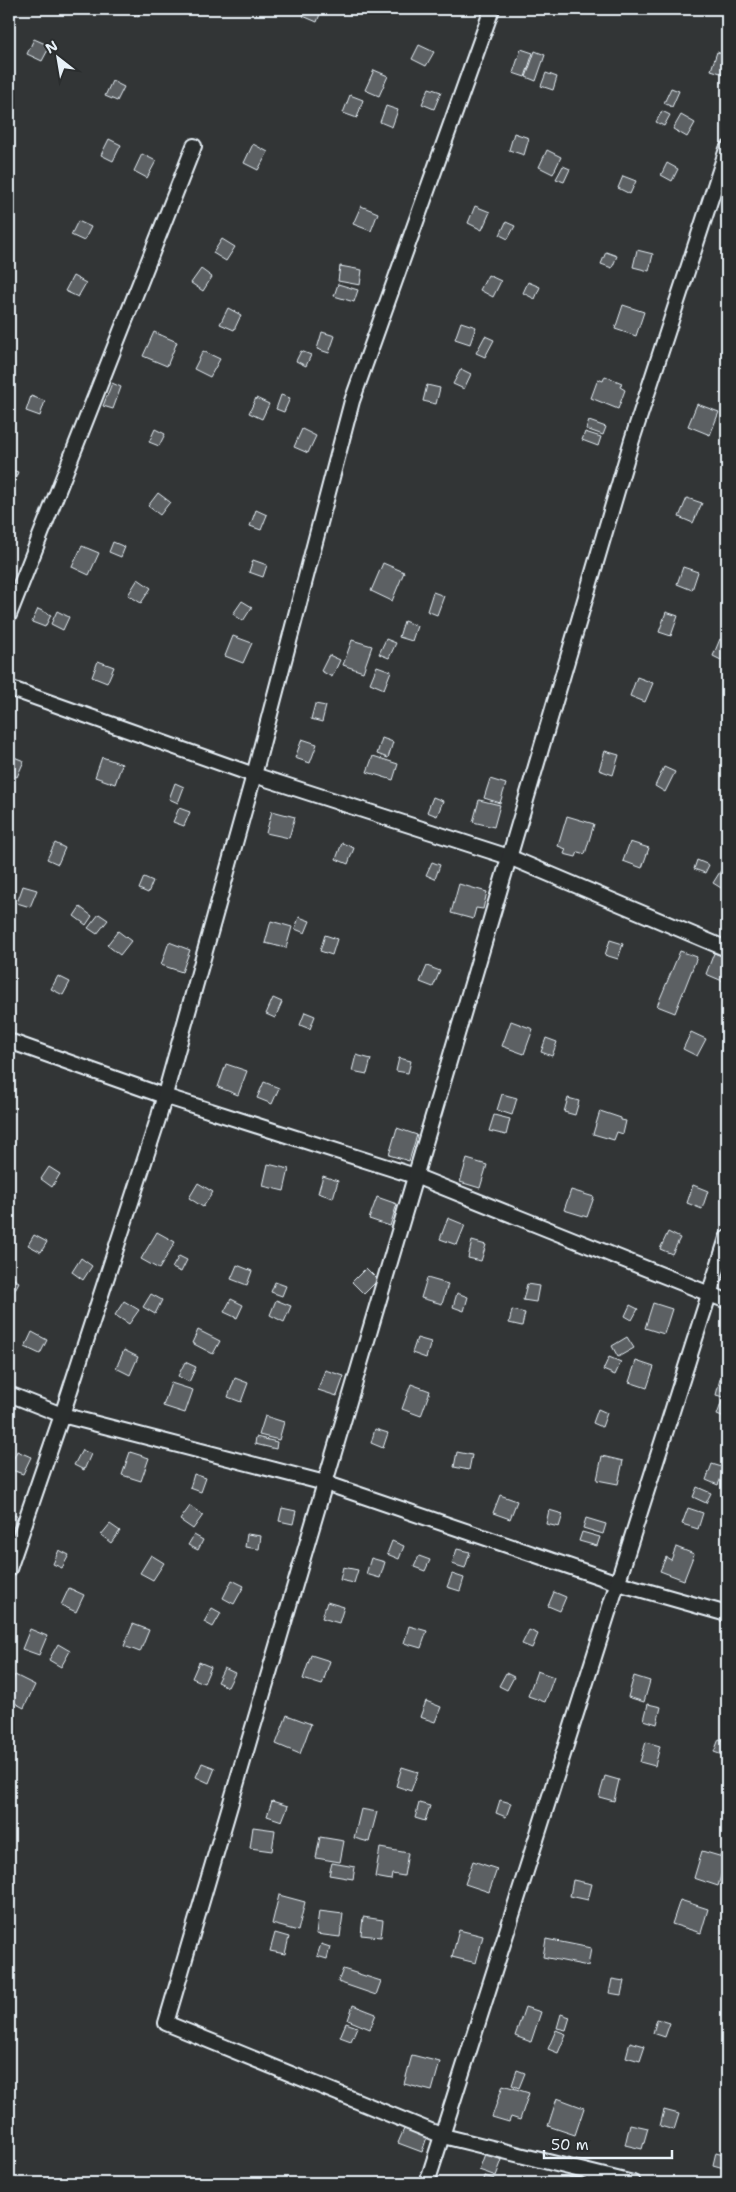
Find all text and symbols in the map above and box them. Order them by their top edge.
north arrow [32,32,82,82]
text: N [42,36,61,57]
scale bar [544,2127,671,2159]
text: 50 m [551,2135,589,2155]

